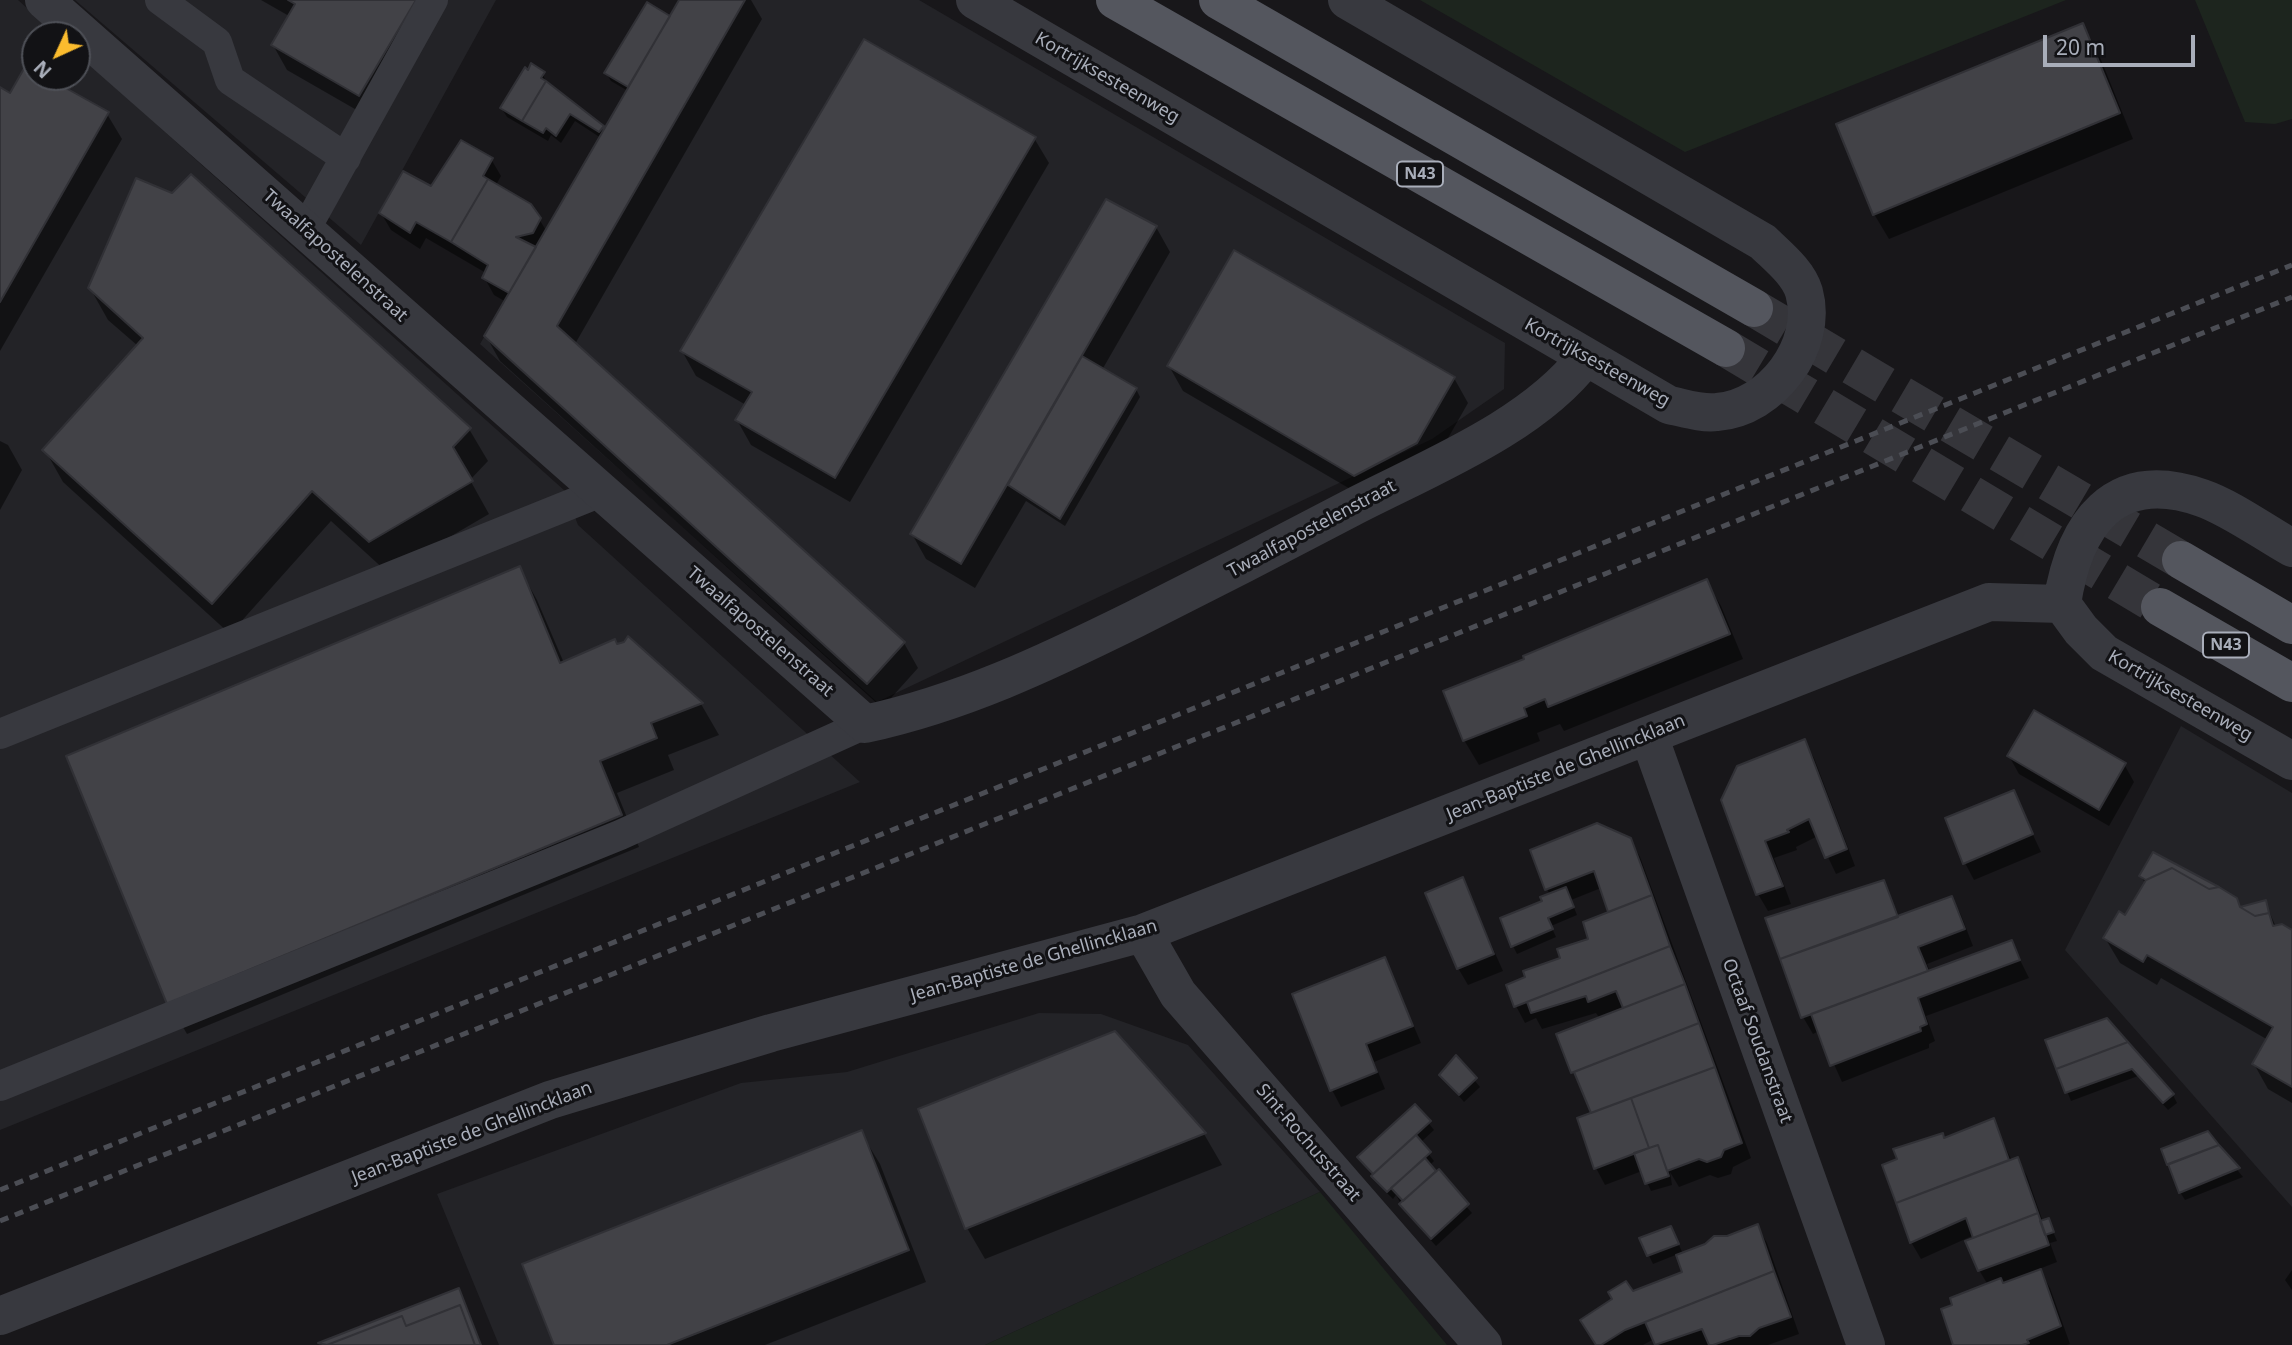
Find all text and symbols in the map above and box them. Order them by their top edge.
north arrow [21,21,91,91]
scale bar [2047,21,2199,65]
street label: Kortrijksesteenweg [1031,28,1183,128]
text: 20 m [2056,33,2105,61]
text: N [28,55,57,84]
road number: N43 [1397,162,1443,186]
street label: Twaalfapostelenstraat [258,185,412,327]
street label: Kortrijksesteenweg [1520,314,1674,412]
street label: Twaalfapostelenstraat [1224,476,1400,582]
street label: Twaalfapostelenstraat [682,563,838,701]
road number: N43 [2203,632,2249,658]
street label: Kortrijksesteenweg [2104,646,2256,746]
street label: Jean-Baptiste de Ghellincklaan [1443,710,1689,826]
street label: Jean-Baptiste de Ghellincklaan [908,915,1160,1007]
street label: Octaaf Soudanstraat [1717,956,1797,1126]
street label: Jean-Baptiste de Ghellincklaan [349,1077,595,1189]
street label: Sint-Rochusstraat [1251,1080,1365,1206]

